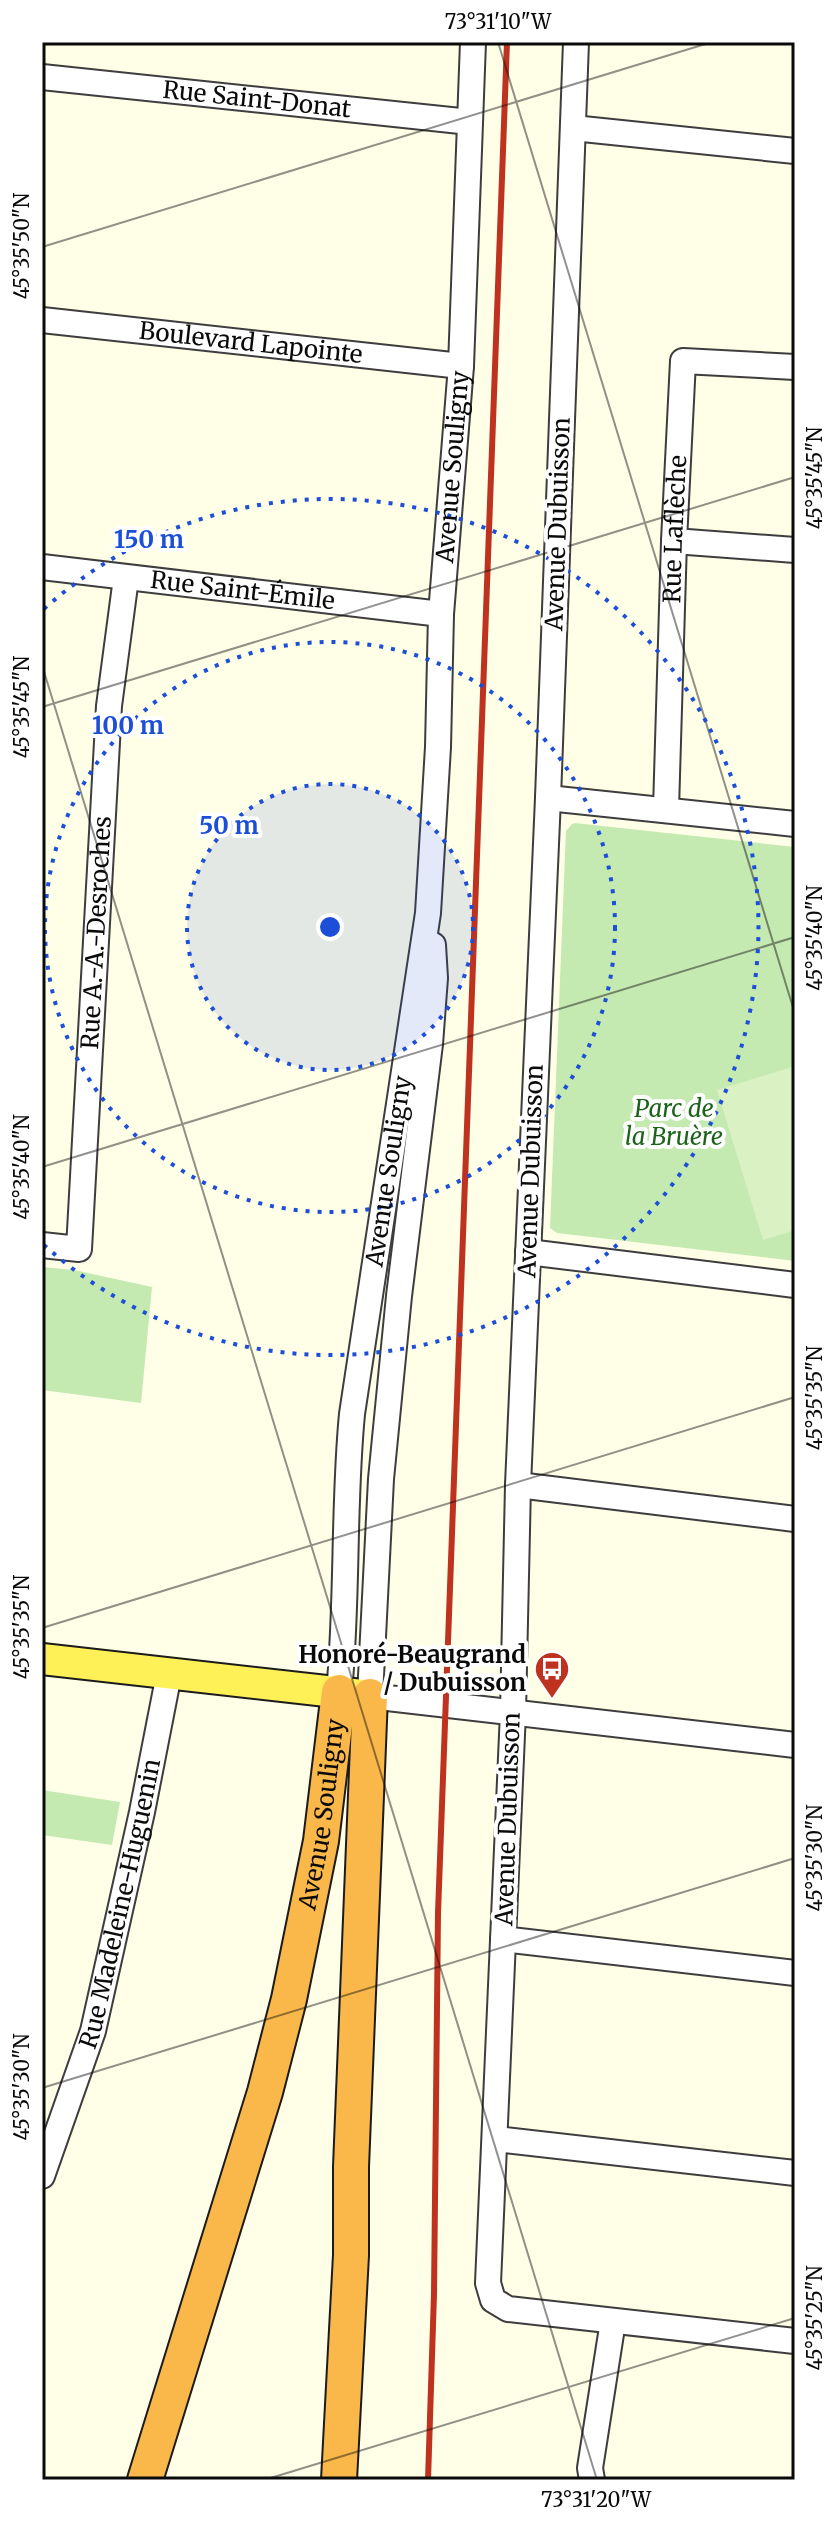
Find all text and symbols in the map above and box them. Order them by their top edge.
text: 73°31'10"W [445,9,552,34]
street label: Rue Saint-Donat [161,74,353,124]
text: 45°35'50"N [9,192,34,299]
street label: Boulevard Lapointe [137,315,364,370]
street label: Avenue Souligny [429,370,476,565]
street label: Avenue Dubuisson [538,417,577,632]
text: 45°35'45"N [802,426,827,529]
street label: Rue Laflèche [656,454,693,604]
text: 150 m [114,524,184,555]
street label: Rue Saint-Émile [149,564,337,616]
text: 45°35'45"N [9,655,34,758]
text: 100 m [92,710,164,741]
text: 50 m [199,810,259,841]
street label: Rue A.-A.-Desroches [74,815,118,1050]
text: 45°35'40"N [802,885,827,991]
centre of rings [316,913,344,941]
street label: Avenue Dubuisson [511,1064,550,1279]
street label: Avenue Souligny [358,1073,418,1270]
park label: Parc de la Bruère [625,1093,723,1152]
text: 45°35'40"N [9,1114,34,1220]
text: 45°35'35"N [802,1345,827,1450]
text: 45°35'35"N [9,1574,34,1679]
place label: Honoré-Beaugrand / Dubuisson [298,1639,526,1698]
bus stop icon: Honoré-Beaugrand / Dubuisson [533,1650,571,1700]
street label: Avenue Dubuisson [488,1712,527,1927]
street label: Avenue Souligny [291,1717,351,1913]
street label: Rue Madeleine-Huguenin [72,1756,167,2053]
text: 45°35'30"N [802,1804,827,1911]
text: 45°35'30"N [9,2033,34,2140]
text: 45°35'25"N [802,2265,827,2371]
text: 73°31'20"W [541,2487,652,2512]

